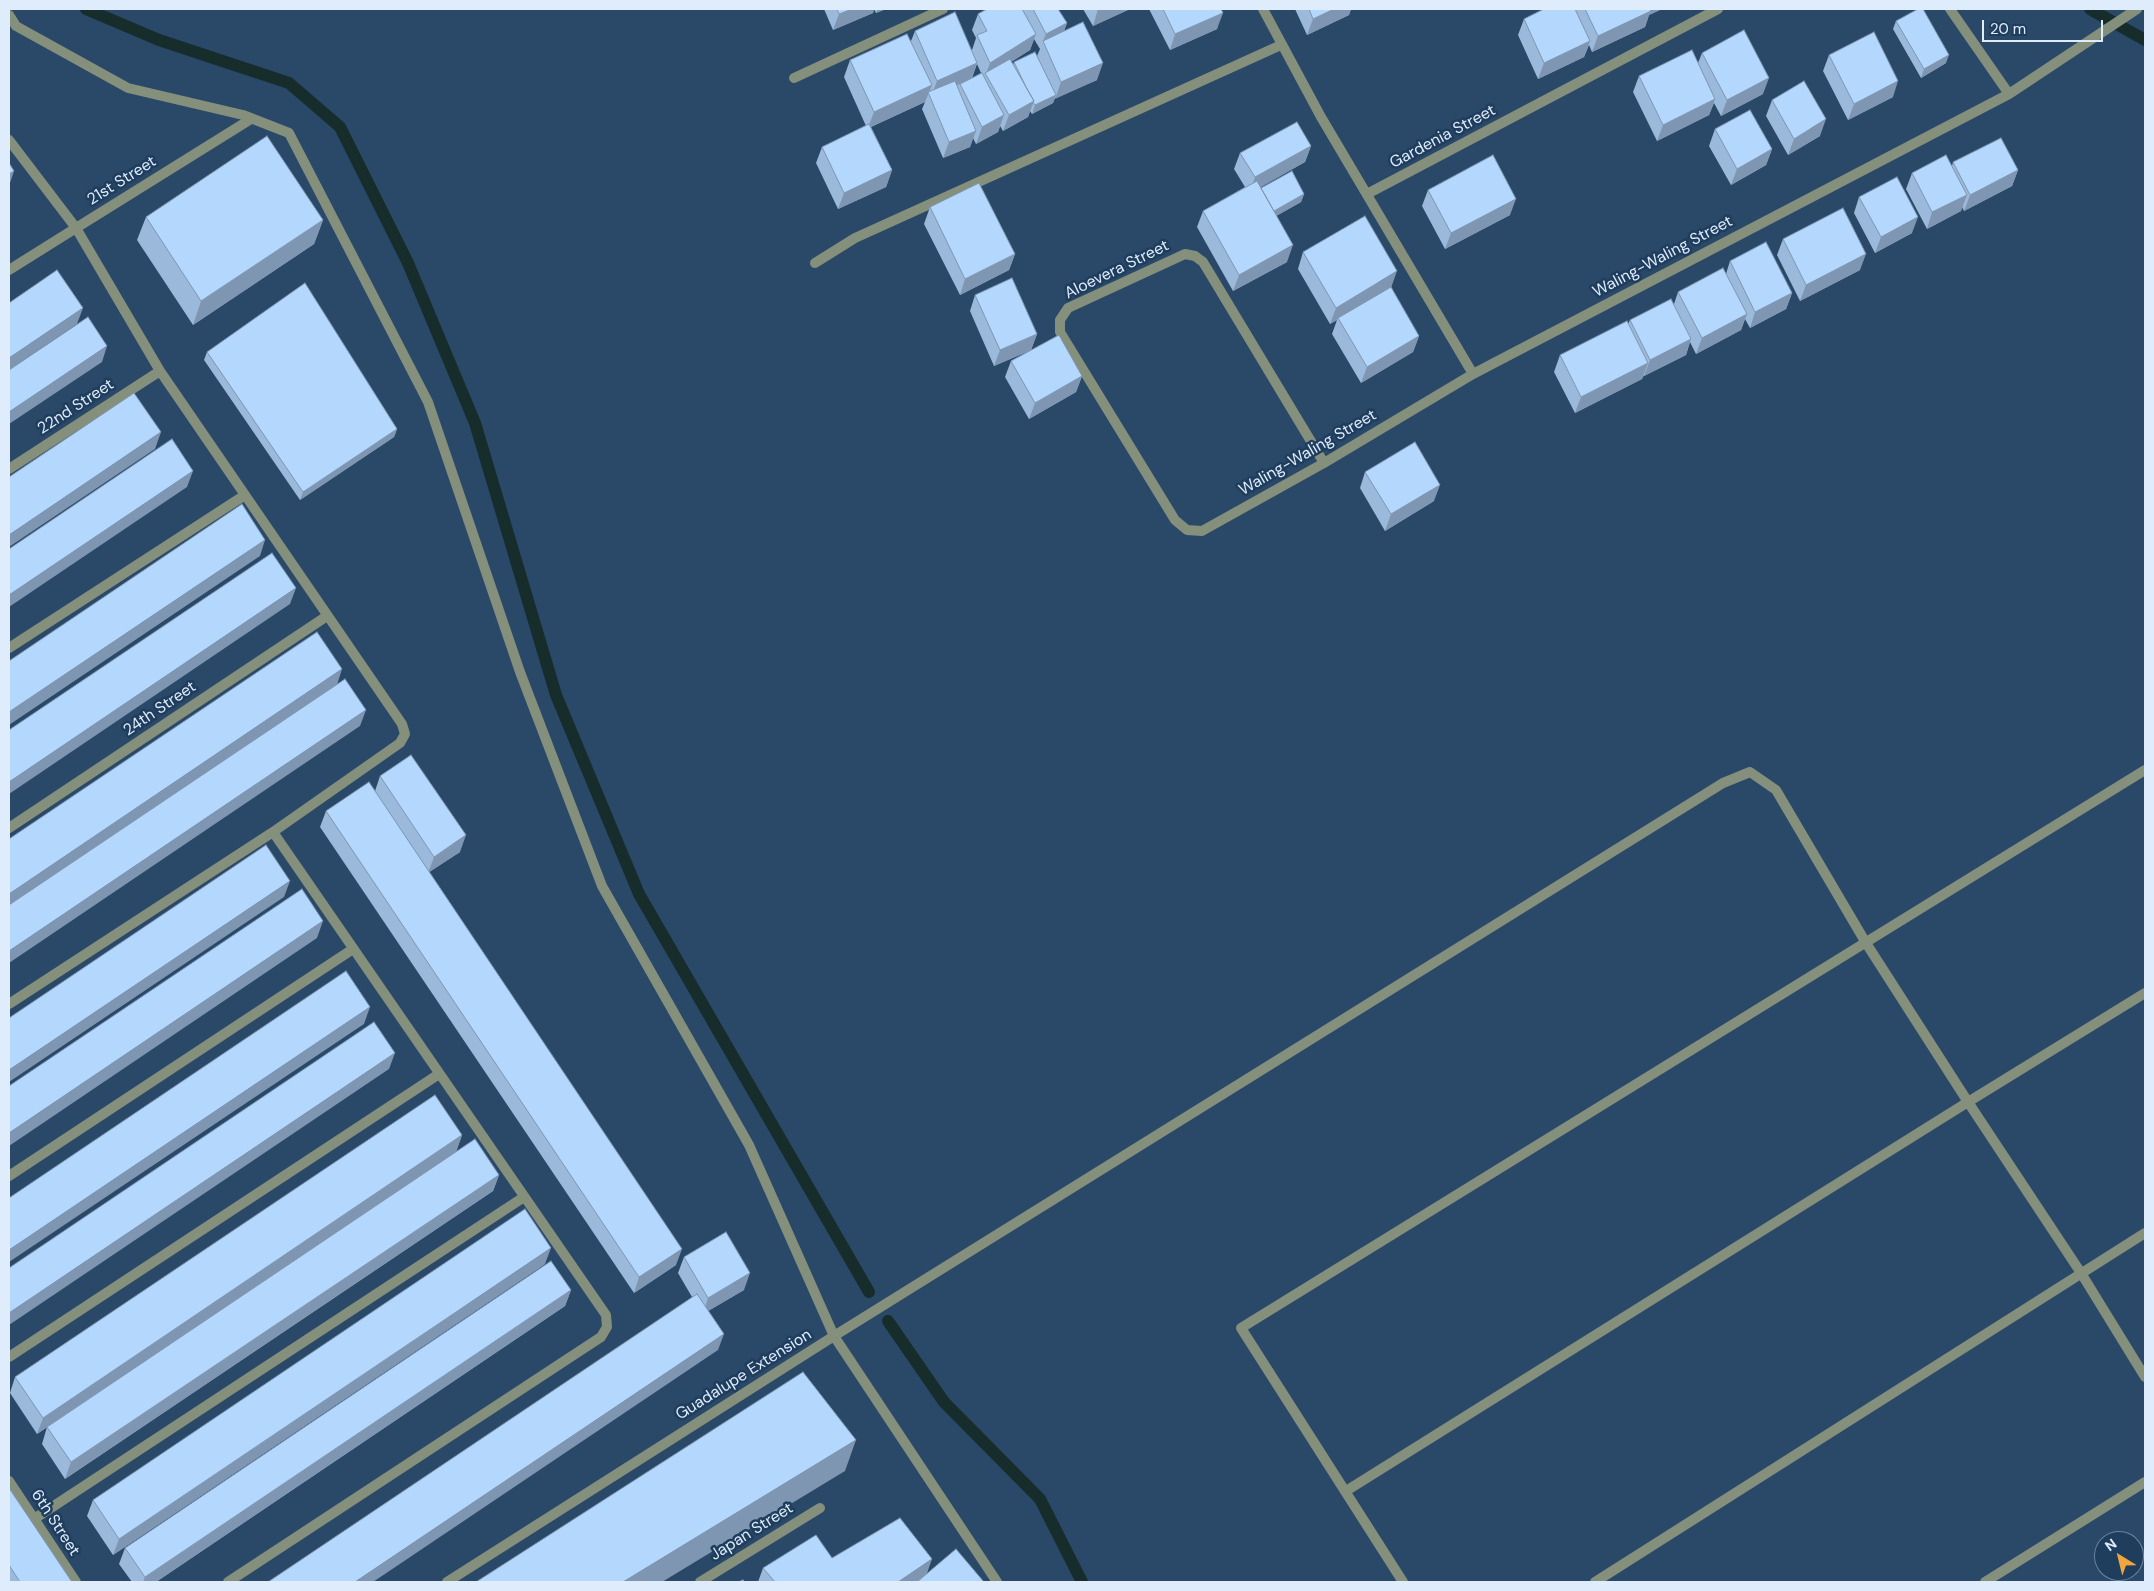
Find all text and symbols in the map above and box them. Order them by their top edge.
scale bar [1984,10,2105,42]
text: 20 m [1990,19,2026,39]
street label: Gardenia Street [1387,101,1499,173]
street label: 21st Street [84,152,160,210]
street label: Waling-Waling Street [1590,212,1736,302]
street label: Aloevera Street [1062,236,1172,304]
street label: 22nd Street [34,375,118,439]
street label: Waling-Waling Street [1236,406,1380,500]
street label: 24th Street [120,678,200,740]
street label: Guadalupe Extension [672,1325,816,1425]
street label: 6th Street [26,1486,84,1560]
street label: Japan Street [707,1499,797,1565]
north arrow [2094,1531,2144,1581]
text: N [2101,1534,2120,1555]

